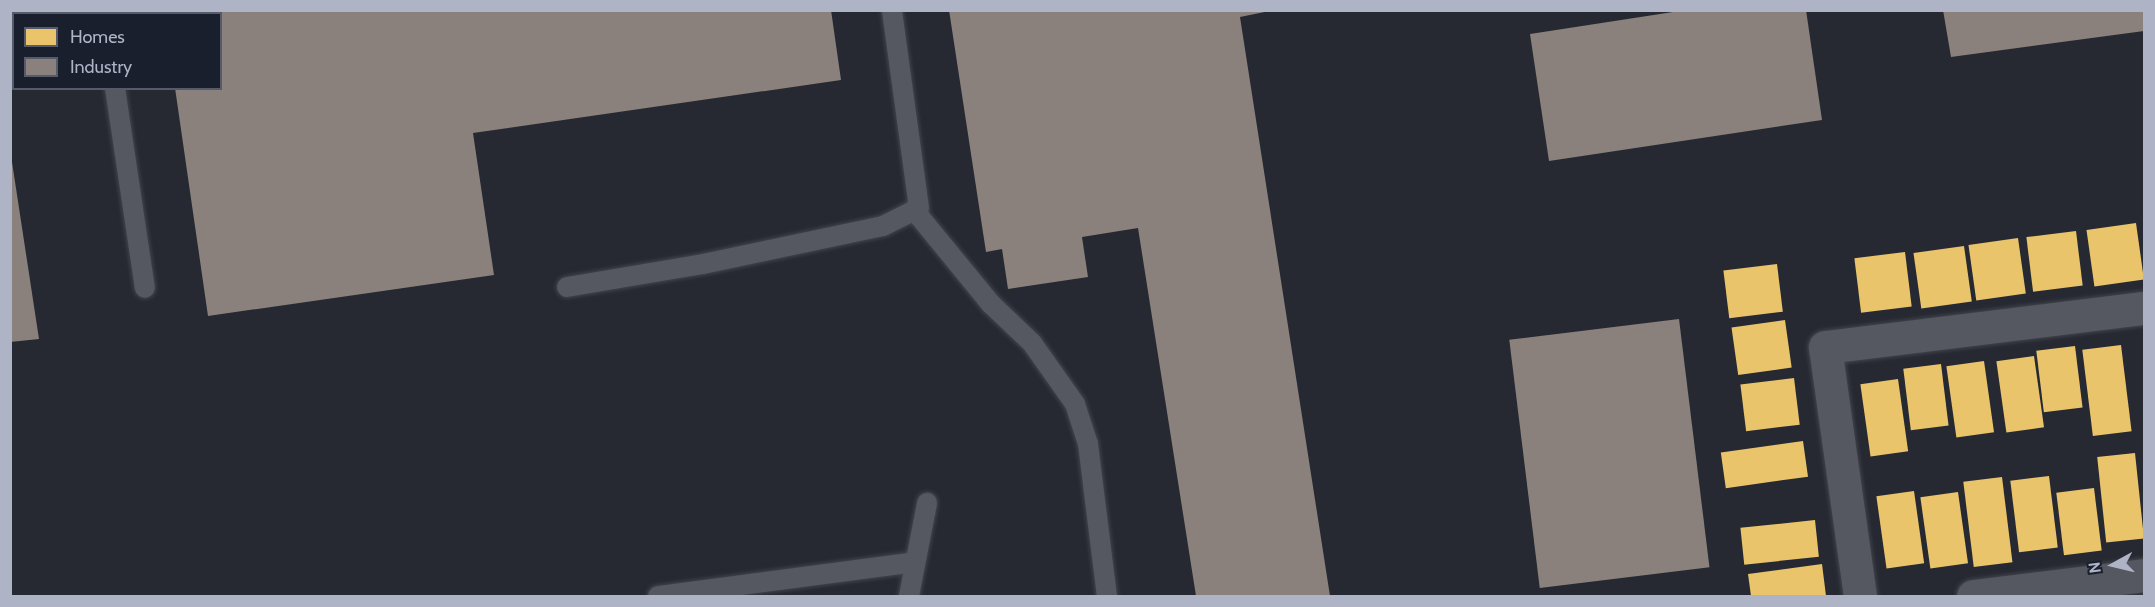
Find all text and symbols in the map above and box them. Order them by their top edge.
legend [12,12,222,90]
text: Homes [70,26,125,48]
text: Industry [70,56,132,78]
north arrow [2083,535,2143,595]
text: N [2084,561,2105,574]

